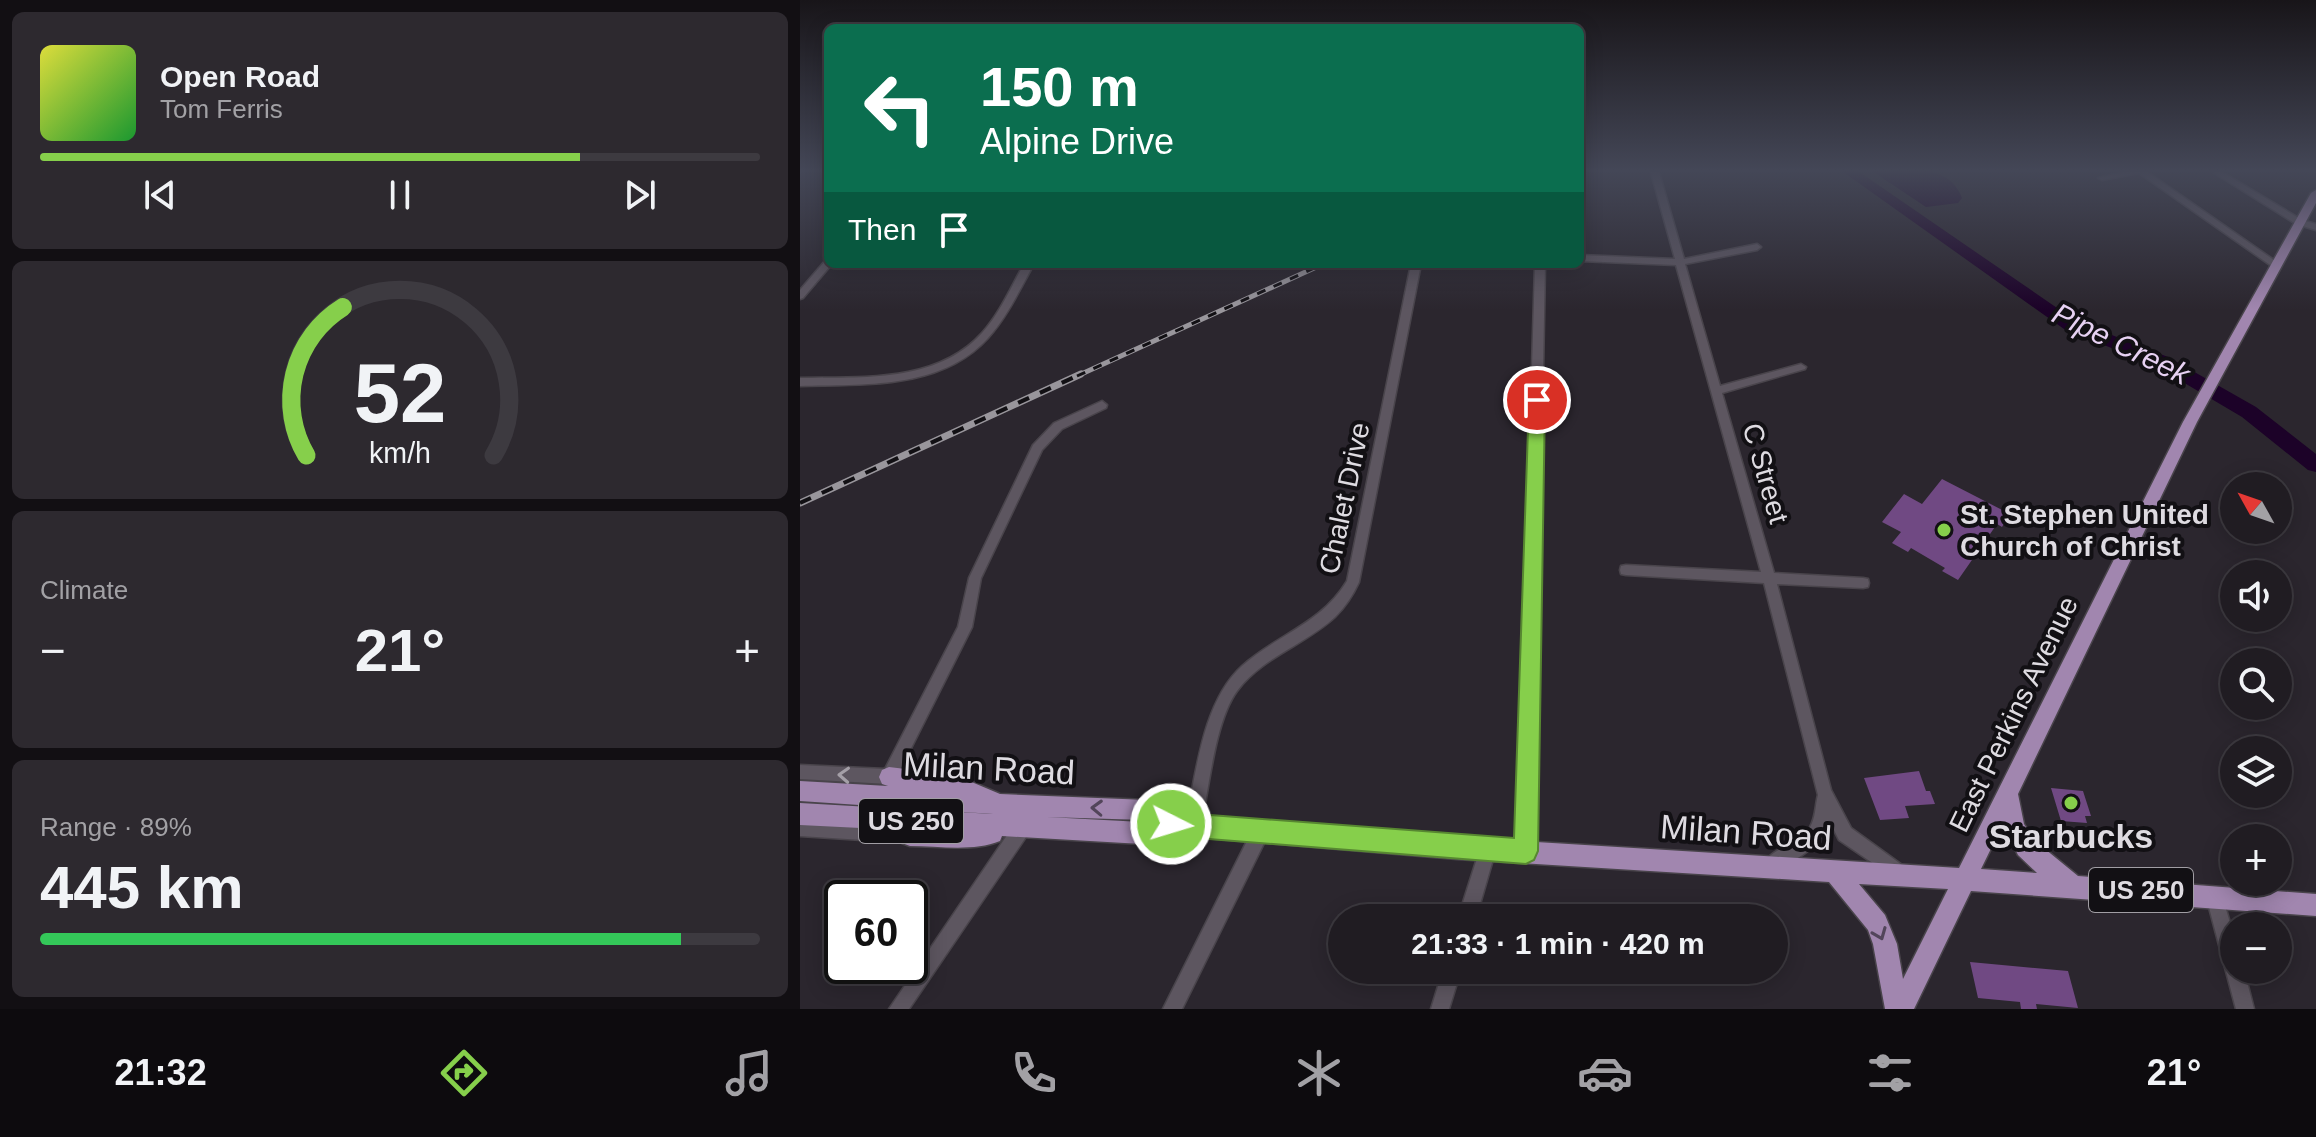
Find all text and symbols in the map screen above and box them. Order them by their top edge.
text: 150 m [980,55,1139,118]
icon: left [848,56,952,160]
text: Open Road [160,60,320,93]
text: Tom Ferris [160,94,283,124]
text: Alpine Drive [980,121,1174,162]
icon: previous [138,173,182,217]
icon: pause [378,173,422,217]
icon: next [618,173,662,217]
icon: arrive [932,208,976,252]
text: Then [848,213,916,246]
water label: Pipe Creek [2047,296,2197,392]
text: 52 [354,346,446,439]
pin [1503,366,1571,434]
icon: arrive [1515,378,1559,422]
street label: Chalet Drive [1313,420,1376,577]
street label: C Street [1736,420,1795,527]
text: km/h [369,437,431,469]
north arrow [2220,472,2292,544]
map controls [2220,472,2292,984]
place label: St. Stephen United Church of Christ [1960,499,2209,562]
marker: St. Stephen United Church of Christ [1935,521,1953,539]
button: sound [2220,560,2292,632]
text: Climate [40,575,128,605]
street label: East Perkins Avenue [1943,592,2084,837]
text: 21° [355,617,445,684]
text: − [40,626,66,675]
text: + [734,626,760,675]
button: search [2220,648,2292,720]
button: layers [2220,736,2292,808]
street label: Milan Road [902,745,1076,791]
one-way arrow [837,767,850,784]
position arrow [1129,782,1213,866]
marker: Starbucks [2062,794,2080,812]
road number: US 250 [859,799,963,843]
one-way arrow [1090,800,1103,817]
street label: Milan Road [1659,807,1833,857]
text: Range · 89% [40,812,192,842]
place label: Starbucks [1989,817,2153,855]
button: + [2220,824,2292,896]
text: 445 km [40,854,244,921]
road number: US 250 [2089,868,2193,912]
speed limit sign: 60 [824,880,928,984]
button: − [2220,912,2292,984]
one-way arrow [1870,926,1887,940]
text: 21:33 · 1 min · 420 m [1411,927,1705,960]
icon: directions [436,1045,492,1101]
icon: music [721,1045,777,1101]
icon: phone [1006,1045,1062,1101]
icon: climate [1291,1045,1347,1101]
icon: car [1577,1045,1633,1101]
icon: filters [1862,1045,1918,1101]
text: 21:32 [115,1052,207,1093]
text: 21° [2147,1052,2201,1093]

